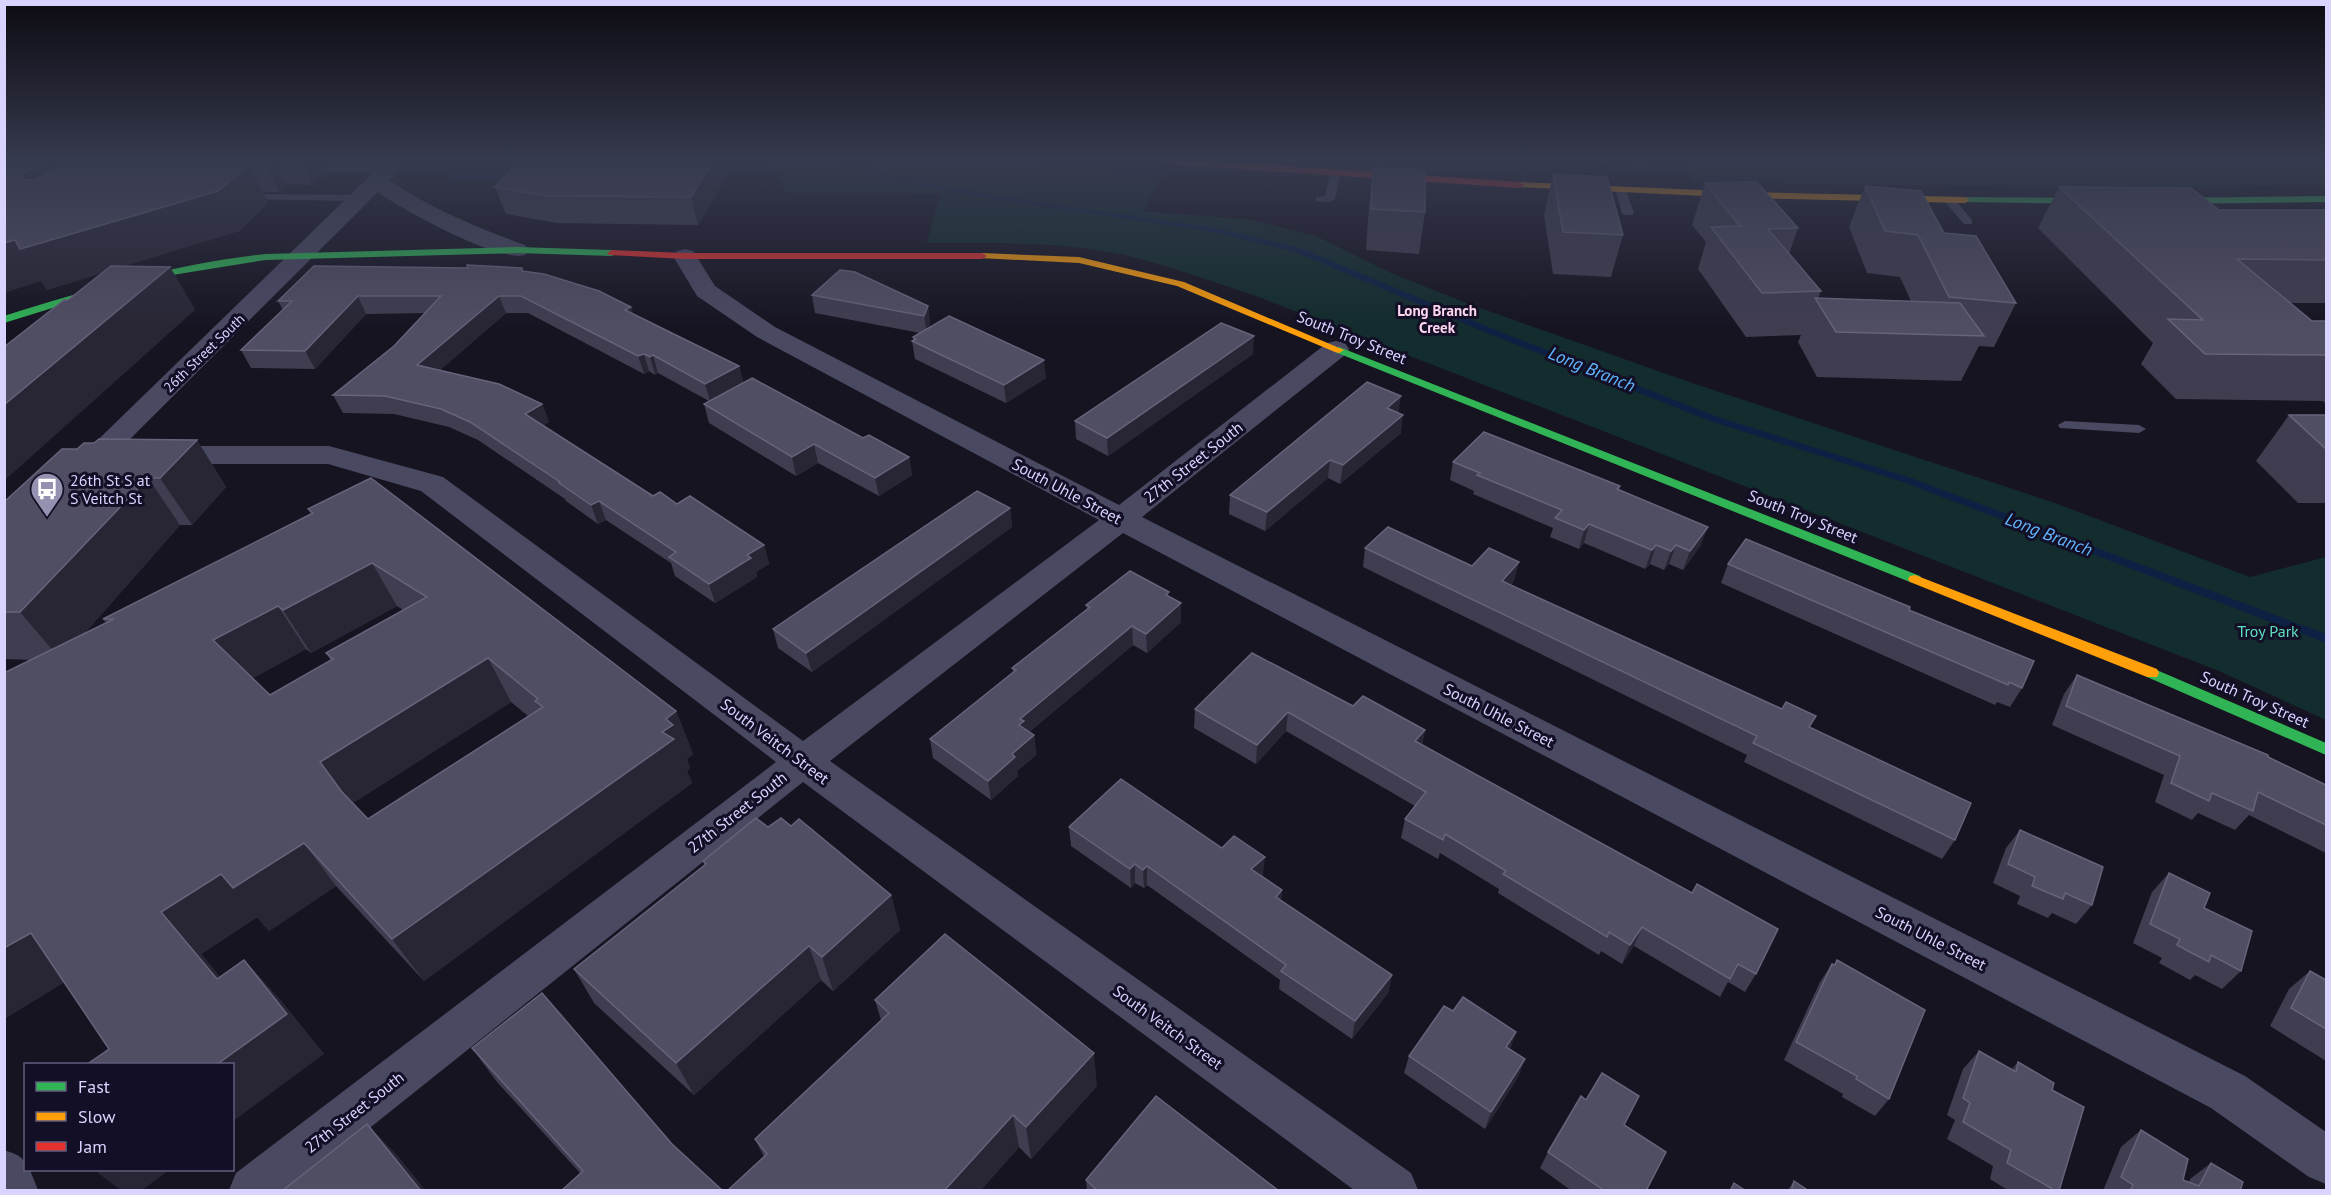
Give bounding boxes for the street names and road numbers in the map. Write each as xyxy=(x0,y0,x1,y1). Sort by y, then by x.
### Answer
street label: South Troy Street xyxy=(1294,306,1410,368)
street label: 26th Street South xyxy=(160,310,248,396)
street label: 27th Street South xyxy=(1139,417,1247,507)
street label: South Uhle Street xyxy=(1009,454,1126,529)
street label: South Troy Street xyxy=(1745,485,1861,547)
street label: South Troy Street xyxy=(2198,666,2313,732)
street label: South Uhle Street xyxy=(1440,679,1558,752)
street label: South Veitch Street xyxy=(717,694,834,789)
street label: 27th Street South xyxy=(683,767,791,857)
street label: South Uhle Street xyxy=(1872,902,1990,975)
street label: South Veitch Street xyxy=(1109,981,1227,1074)
street label: 27th Street South xyxy=(300,1067,408,1157)

